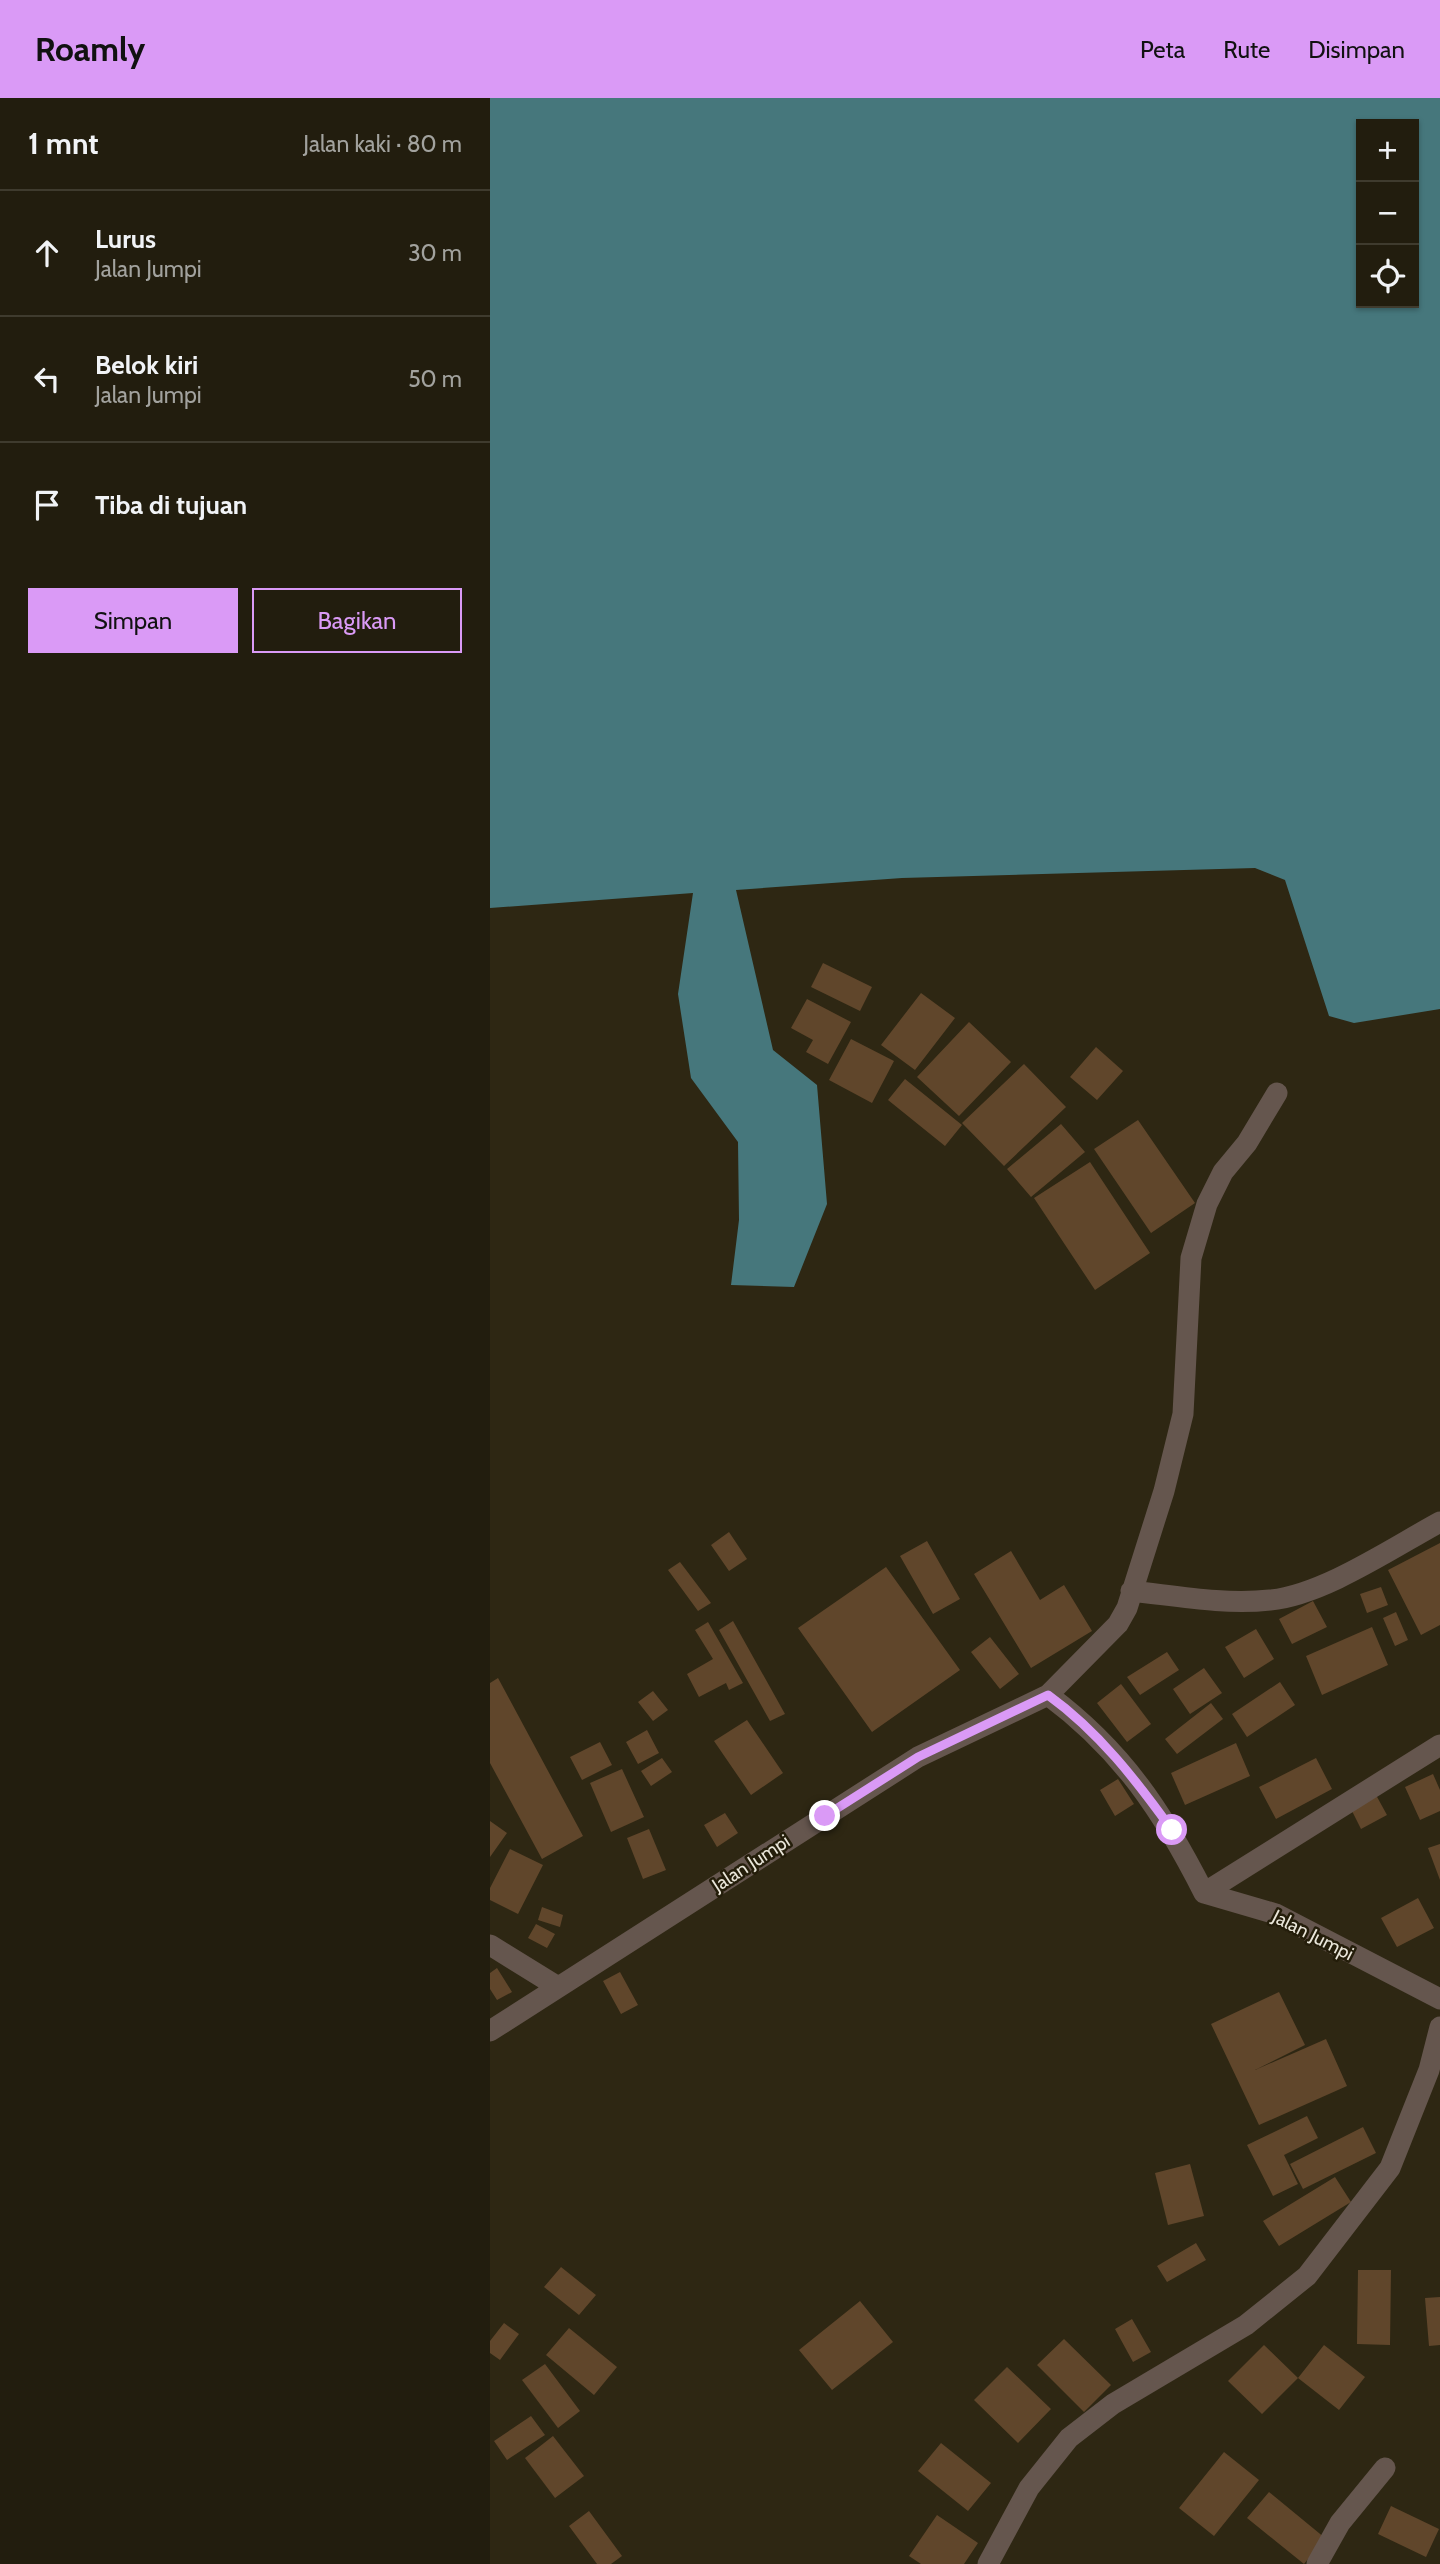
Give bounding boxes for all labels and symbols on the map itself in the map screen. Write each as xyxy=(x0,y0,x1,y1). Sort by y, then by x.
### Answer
route end xyxy=(809,1800,840,1831)
route start xyxy=(1156,1814,1187,1845)
street label: Jalan Jumpi xyxy=(707,1829,794,1897)
street label: Jalan Jumpi xyxy=(1268,1904,1357,1965)

